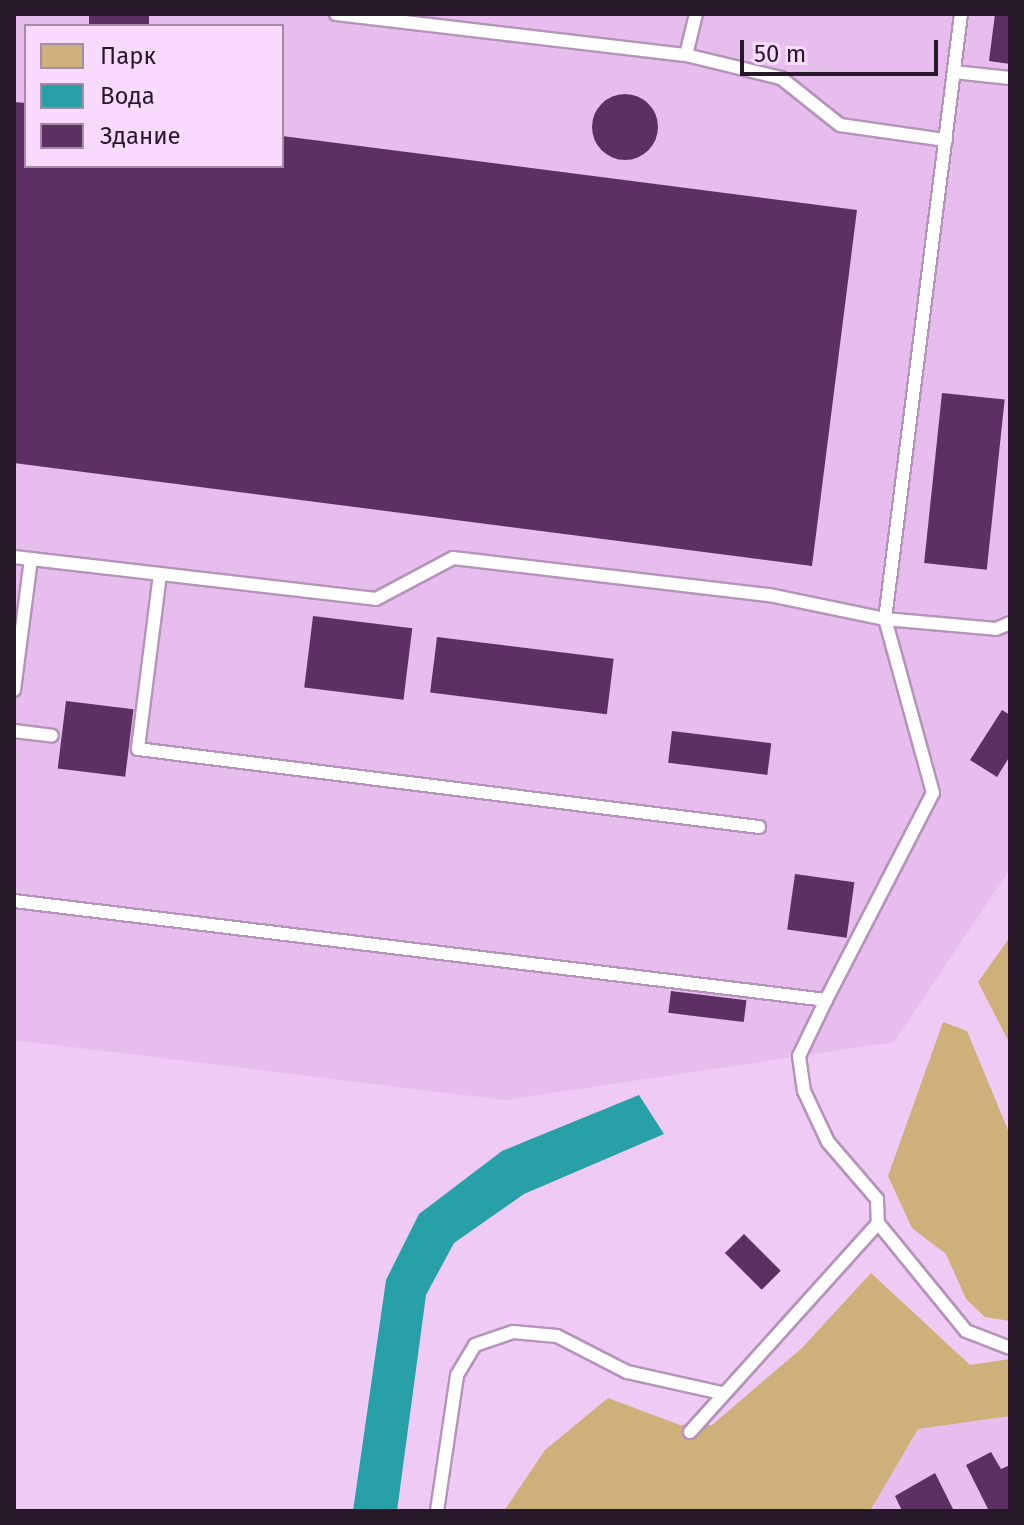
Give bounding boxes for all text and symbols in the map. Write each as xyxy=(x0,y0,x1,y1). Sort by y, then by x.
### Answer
legend xyxy=(24,24,284,168)
scale bar xyxy=(744,24,942,74)
text: 50 m xyxy=(754,40,806,68)
text: Парк xyxy=(100,42,156,70)
text: Вода xyxy=(100,82,155,110)
text: Здание xyxy=(100,122,181,150)

